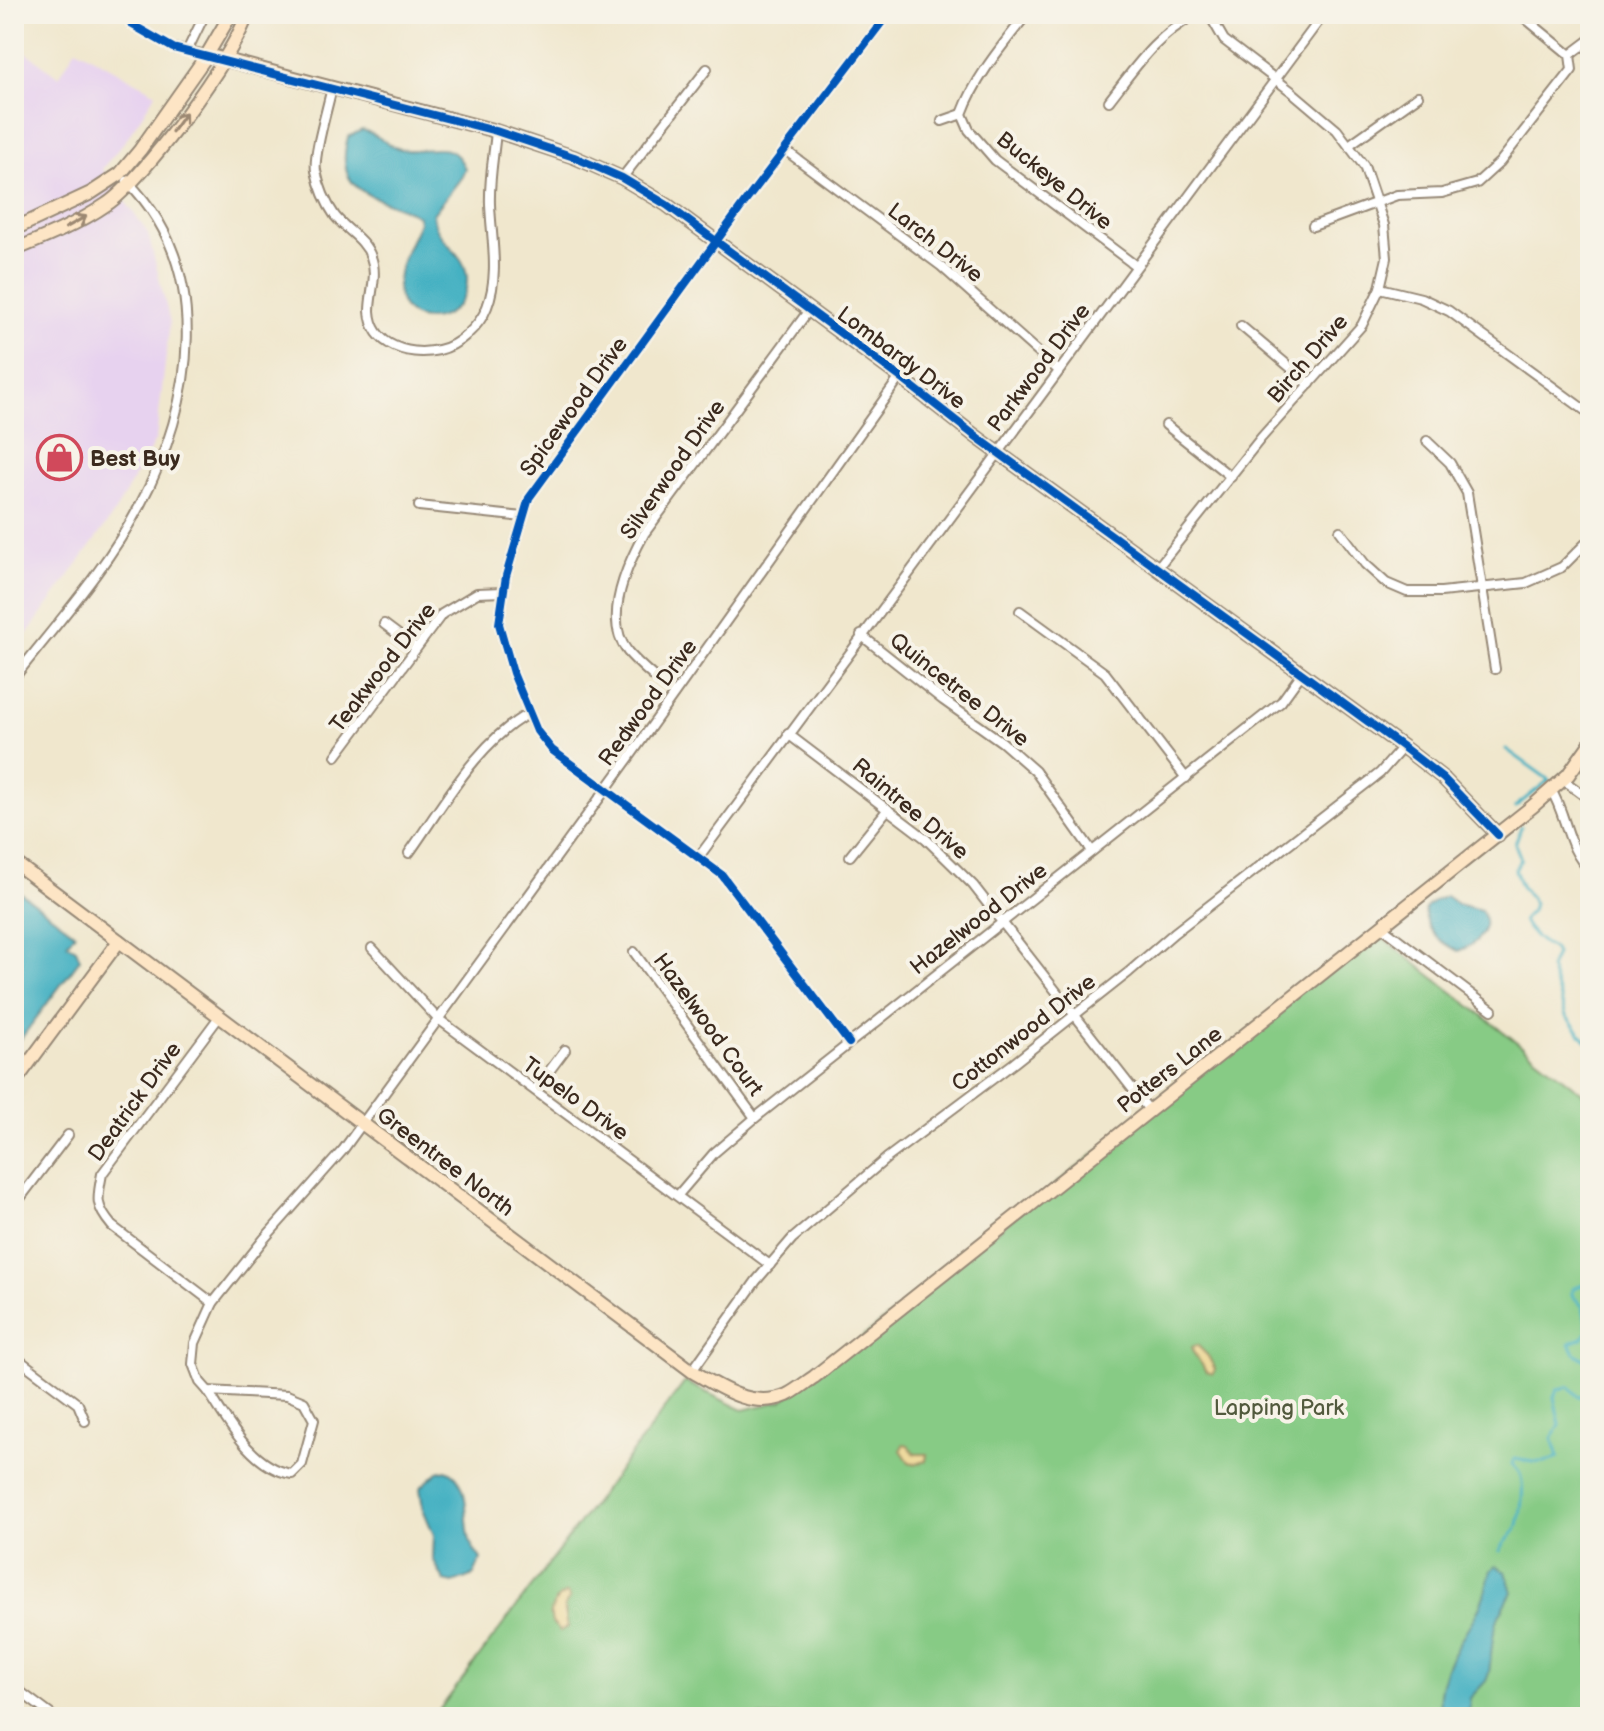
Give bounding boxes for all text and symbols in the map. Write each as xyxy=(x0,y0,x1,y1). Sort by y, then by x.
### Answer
one-way arrow xyxy=(170,112,187,134)
street label: Buckeye Drive xyxy=(991,126,1118,236)
street label: Larch Drive xyxy=(882,198,988,289)
one-way arrow xyxy=(63,214,87,230)
street label: Parkwood Drive xyxy=(982,298,1096,438)
street label: Lombardy Drive xyxy=(831,301,971,415)
street label: Birch Drive xyxy=(1262,309,1354,409)
street label: Spicewood Drive xyxy=(515,332,634,482)
street label: Silverwood Drive xyxy=(615,395,731,545)
shop icon: Best Buy xyxy=(35,434,83,482)
place label: Best Buy xyxy=(90,446,180,473)
street label: Teakwood Drive xyxy=(324,598,442,738)
street label: Quincetree Drive xyxy=(884,627,1034,753)
street label: Redwood Drive xyxy=(593,634,703,772)
street label: Raintree Drive xyxy=(846,753,974,866)
street label: Hazelwood Drive xyxy=(905,857,1053,981)
street label: Hazelwood Court xyxy=(647,948,769,1102)
street label: Cottonwood Drive xyxy=(947,969,1101,1098)
street label: Potters Lane xyxy=(1112,1021,1228,1120)
street label: Deatrick Drive xyxy=(83,1037,188,1167)
street label: Tupelo Drive xyxy=(517,1052,633,1147)
street label: Greentree North xyxy=(371,1102,519,1223)
park label: Lapping Park xyxy=(1214,1395,1344,1422)

